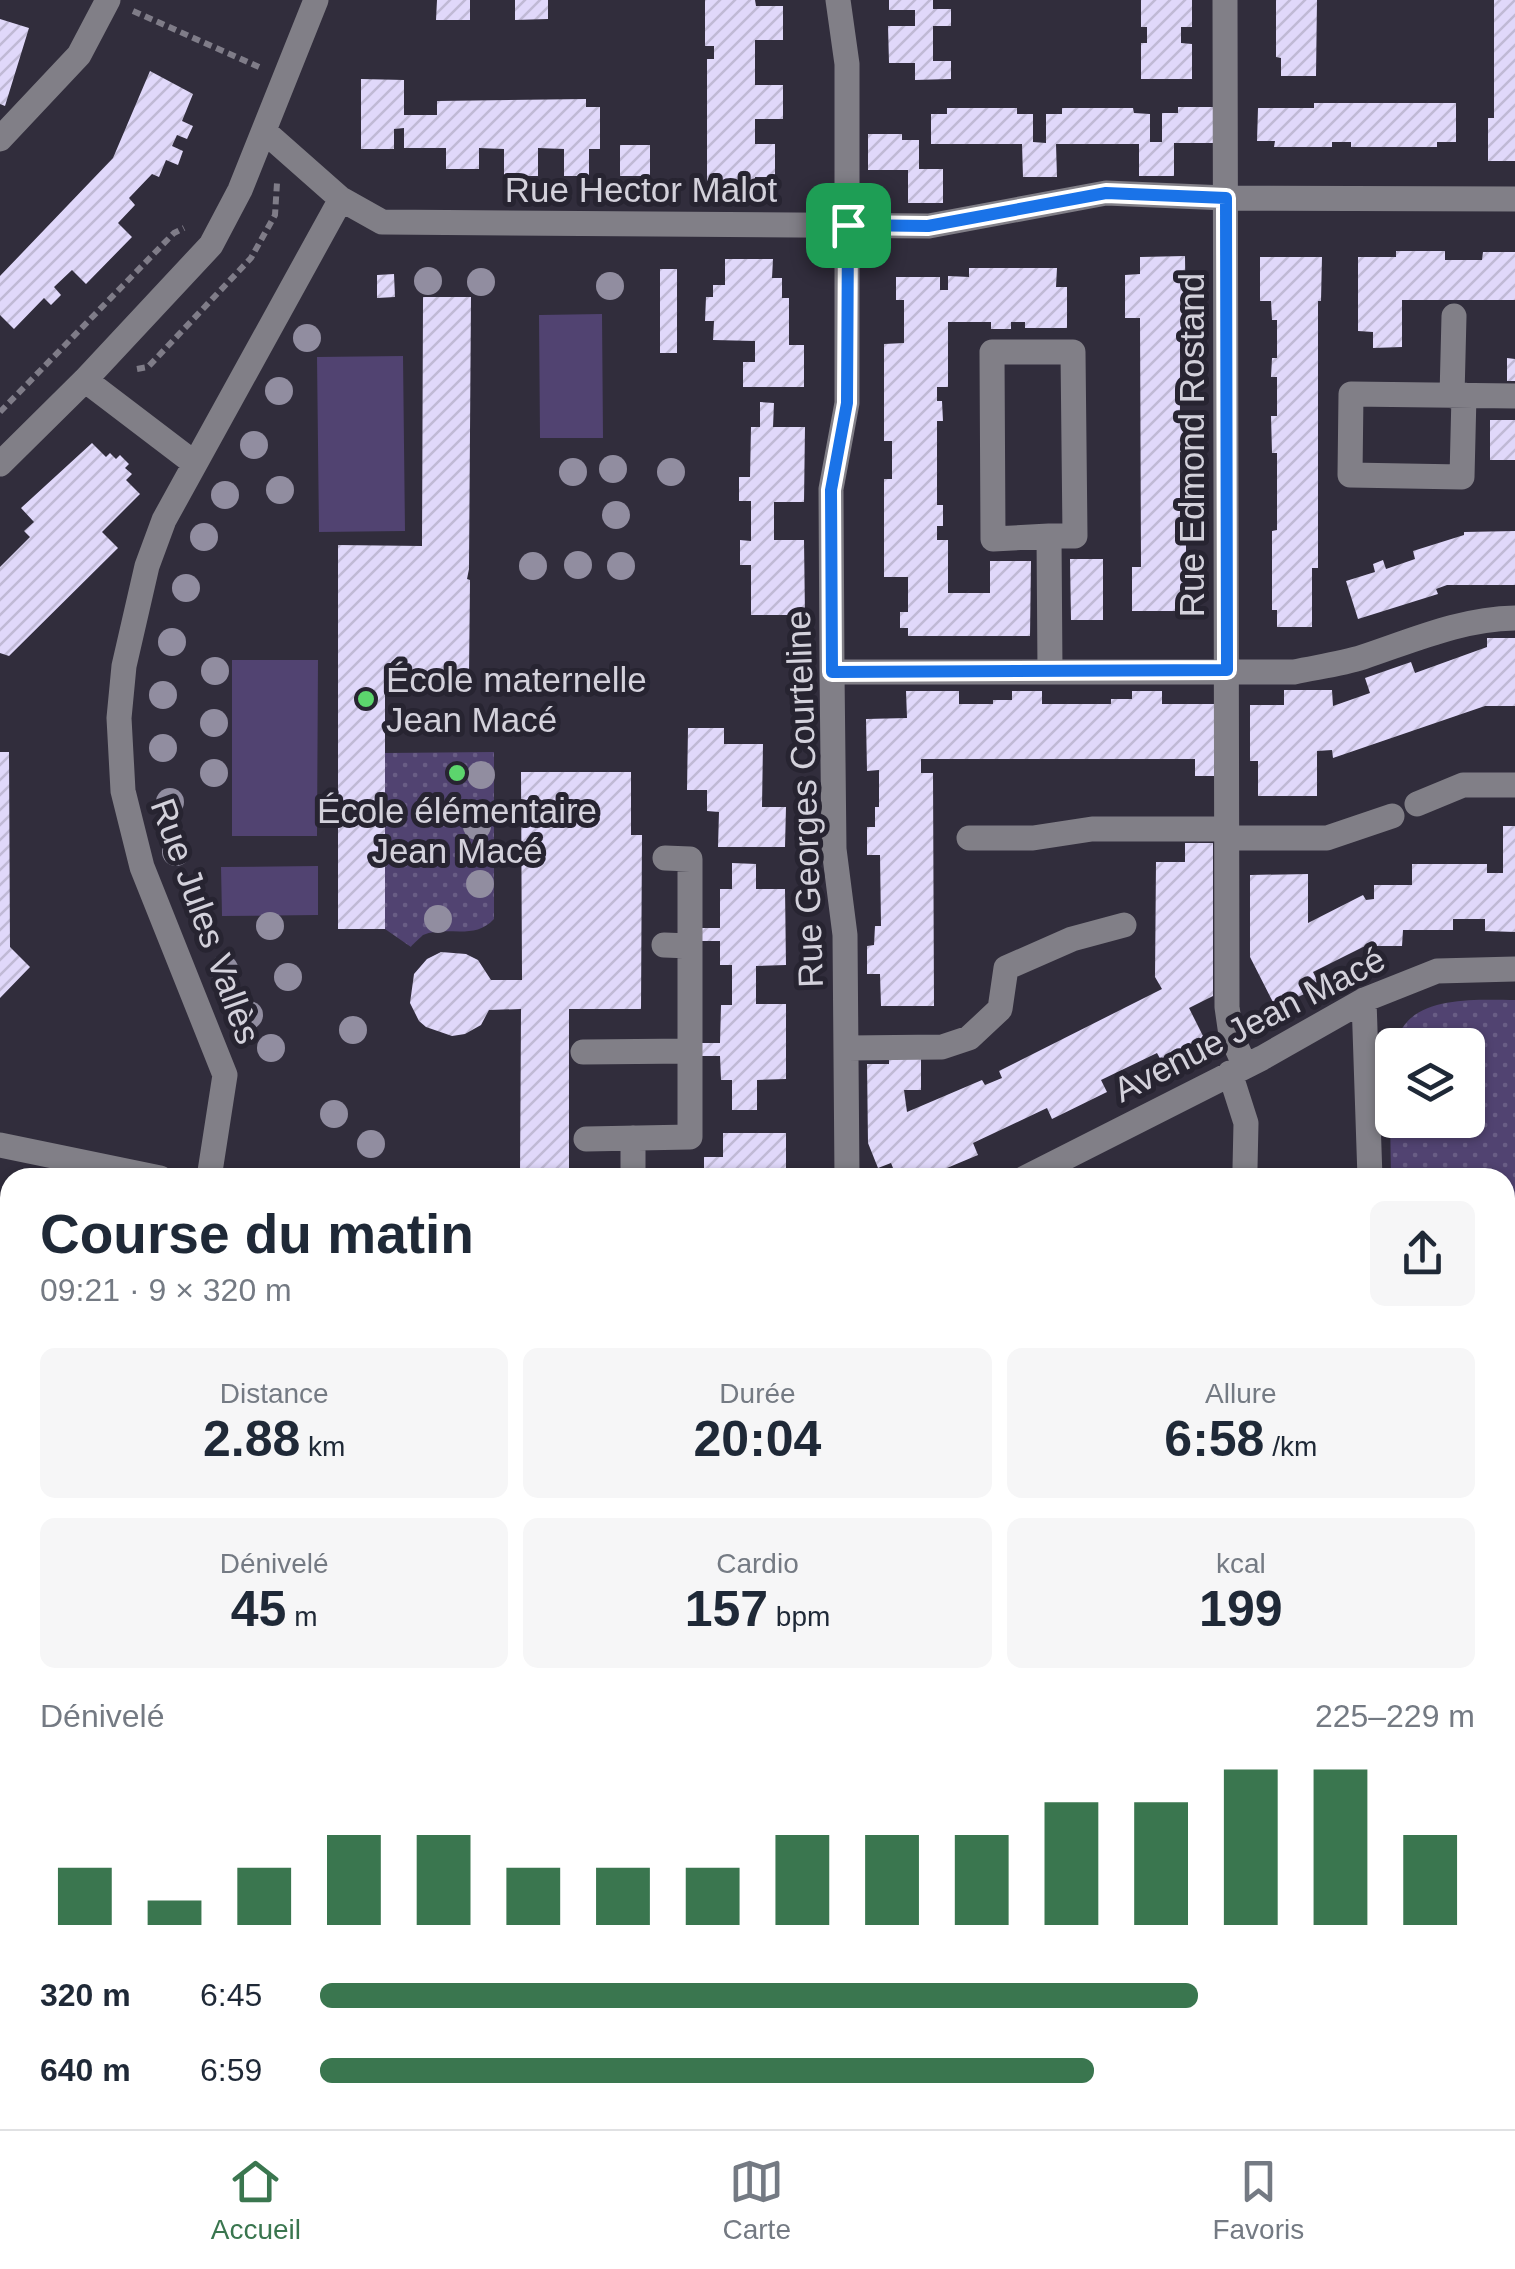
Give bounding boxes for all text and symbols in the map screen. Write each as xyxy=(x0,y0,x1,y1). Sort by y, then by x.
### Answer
street label: Rue Hector Malot xyxy=(505,170,777,209)
pin xyxy=(806,183,891,268)
icon: arrive xyxy=(821,198,876,253)
street label: Rue Edmond Rostand xyxy=(1172,273,1211,617)
street label: Rue Georges Courteline xyxy=(778,610,830,988)
place label: École maternelle Jean Macé xyxy=(386,660,647,739)
marker: École maternelle Jean Macé xyxy=(355,688,377,710)
marker: École élémentaire Jean Macé xyxy=(446,762,468,784)
place label: École élémentaire Jean Macé xyxy=(317,791,597,870)
street label: Rue Jules Vallès xyxy=(144,793,268,1049)
street label: Avenue Jean Macé xyxy=(1107,939,1391,1109)
map controls xyxy=(1375,1028,1485,1138)
button: layers xyxy=(1375,1028,1485,1138)
button: share xyxy=(1370,1201,1475,1306)
text: Course du matin xyxy=(40,1203,474,1265)
text: 09:21 · 9 × 320 m xyxy=(40,1272,292,1308)
text: Distance xyxy=(220,1378,329,1409)
text: Durée xyxy=(719,1378,796,1409)
text: Allure xyxy=(1205,1378,1277,1409)
text: 2.88 xyxy=(203,1411,300,1467)
text: 20:04 xyxy=(694,1411,821,1467)
text: 6:58 xyxy=(1164,1411,1264,1467)
text: km xyxy=(300,1431,345,1462)
text: /km xyxy=(1264,1431,1317,1462)
text: Dénivelé xyxy=(220,1548,329,1579)
text: Cardio xyxy=(716,1548,799,1579)
text: kcal xyxy=(1216,1548,1266,1579)
text: 45 xyxy=(231,1581,286,1637)
text: 157 xyxy=(685,1581,768,1637)
text: 199 xyxy=(1199,1581,1283,1637)
text: m xyxy=(286,1601,318,1632)
text: bpm xyxy=(768,1601,830,1632)
text: Dénivelé xyxy=(40,1698,165,1734)
text: 225–229 m xyxy=(1315,1698,1475,1734)
text: 320 m xyxy=(40,1977,131,2013)
text: 6:45 xyxy=(200,1977,262,2013)
text: 640 m xyxy=(40,2052,131,2088)
text: 6:59 xyxy=(200,2052,262,2088)
tab: Accueil xyxy=(211,2154,301,2246)
tab: Carte xyxy=(722,2154,791,2246)
tab: Favoris xyxy=(1212,2154,1304,2246)

